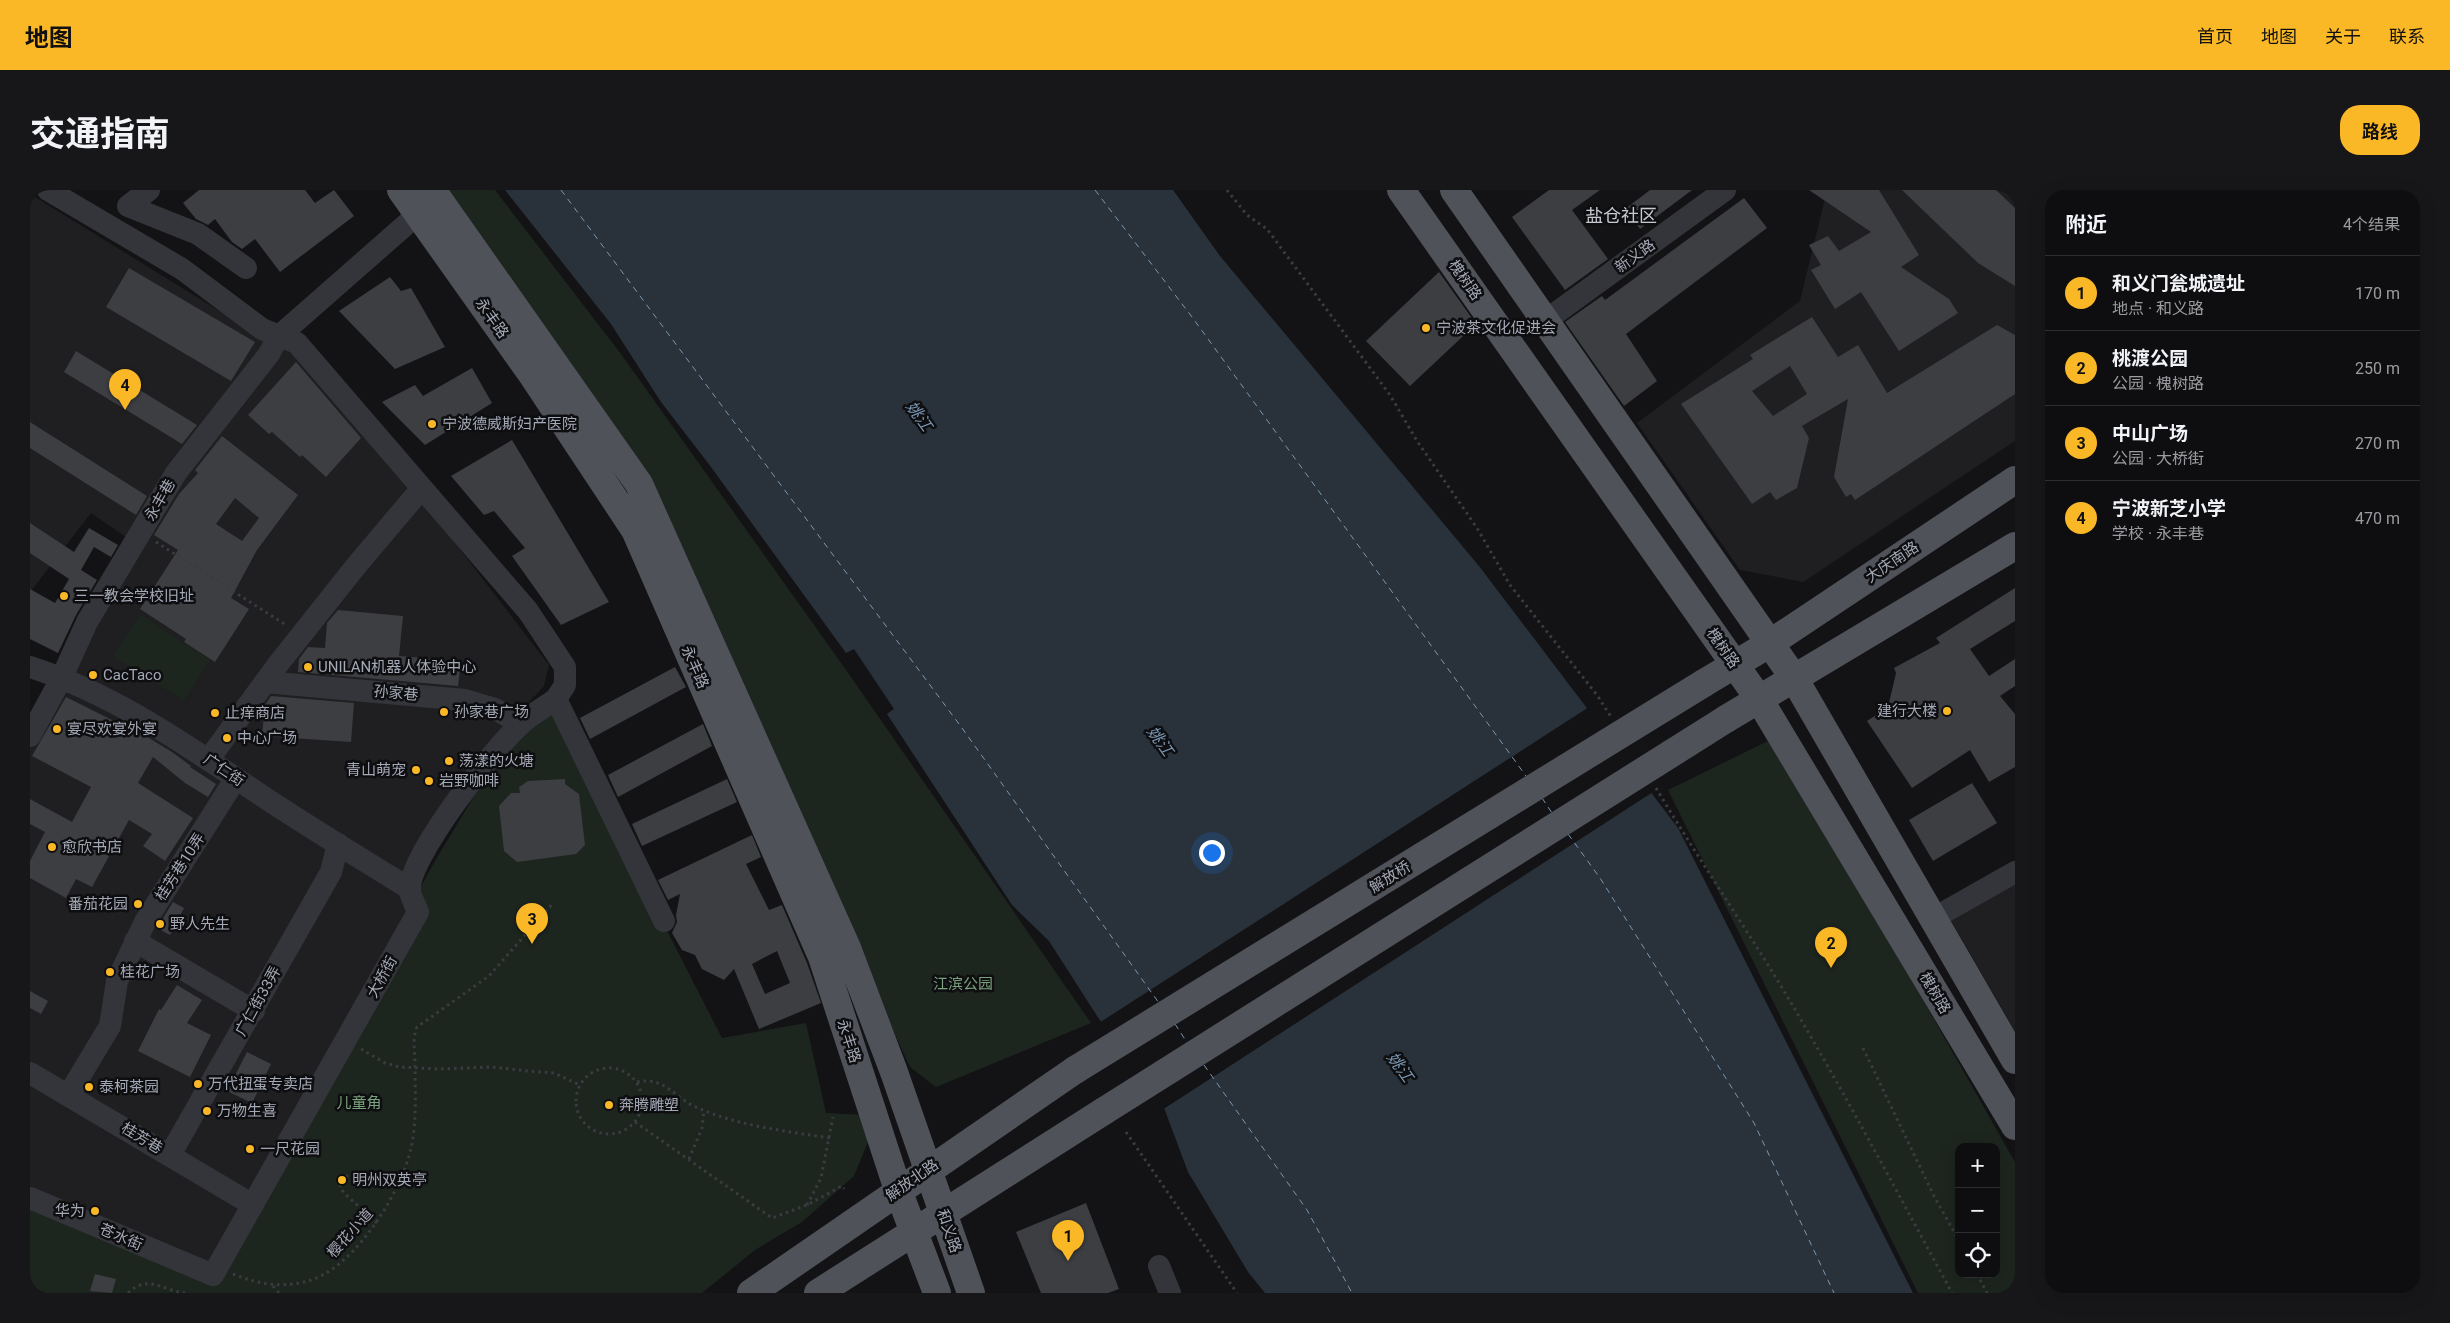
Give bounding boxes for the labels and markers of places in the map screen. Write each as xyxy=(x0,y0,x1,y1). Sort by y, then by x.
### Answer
place label: 宁波茶文化促进会 xyxy=(1436,319,1556,337)
marker: 宁波茶文化促进会 xyxy=(1420,322,1432,334)
pin: 4 xyxy=(109,369,141,410)
place label: 宁波德威斯妇产医院 xyxy=(442,415,577,433)
marker: 宁波德威斯妇产医院 xyxy=(426,418,438,430)
place label: 三一教会学校旧址 xyxy=(74,587,194,605)
marker: 三一教会学校旧址 xyxy=(58,590,70,602)
place label: UNILAN机器人体验中心 xyxy=(318,658,476,676)
marker: UNILAN机器人体验中心 xyxy=(302,661,314,673)
place label: CacTaco xyxy=(103,666,161,684)
marker: CacTaco xyxy=(87,669,99,681)
place label: 建行大楼 xyxy=(1877,702,1937,720)
place label: 孙家巷广场 xyxy=(454,703,529,721)
place label: 止痒商店 xyxy=(225,704,285,722)
marker: 建行大楼 xyxy=(1941,705,1953,717)
marker: 孙家巷广场 xyxy=(438,706,450,718)
marker: 止痒商店 xyxy=(209,707,221,719)
place label: 宴尽欢宴外宴 xyxy=(67,720,157,738)
marker: 宴尽欢宴外宴 xyxy=(51,723,63,735)
place label: 中心广场 xyxy=(237,729,297,747)
marker: 中心广场 xyxy=(221,732,233,744)
place label: 荡漾的火塘 xyxy=(459,752,534,770)
marker: 荡漾的火塘 xyxy=(443,755,455,767)
place label: 青山萌宠 xyxy=(346,761,406,779)
marker: 青山萌宠 xyxy=(410,764,422,776)
place label: 岩野咖啡 xyxy=(439,772,499,790)
marker: 岩野咖啡 xyxy=(423,775,435,787)
place label: 愈欣书店 xyxy=(62,838,122,856)
marker: 愈欣书店 xyxy=(46,841,58,853)
place label: 番茄花园 xyxy=(68,895,128,913)
marker: 番茄花园 xyxy=(132,898,144,910)
pin: 3 xyxy=(516,903,548,944)
place label: 野人先生 xyxy=(170,915,230,933)
marker: 野人先生 xyxy=(154,918,166,930)
pin: 2 xyxy=(1815,927,1847,968)
place label: 桂花广场 xyxy=(120,963,180,981)
marker: 桂花广场 xyxy=(104,966,116,978)
place label: 万代扭蛋专卖店 xyxy=(208,1075,313,1093)
place label: 泰柯茶园 xyxy=(99,1078,159,1096)
marker: 万代扭蛋专卖店 xyxy=(192,1078,204,1090)
marker: 泰柯茶园 xyxy=(83,1081,95,1093)
place label: 奔腾雕塑 xyxy=(619,1096,679,1114)
marker: 奔腾雕塑 xyxy=(603,1099,615,1111)
place label: 万物生喜 xyxy=(217,1102,277,1120)
marker: 万物生喜 xyxy=(201,1105,213,1117)
place label: 一尺花园 xyxy=(260,1140,320,1158)
marker: 一尺花园 xyxy=(244,1143,256,1155)
place label: 明州双英亭 xyxy=(352,1171,427,1189)
marker: 明州双英亭 xyxy=(336,1174,348,1186)
place label: 华为 xyxy=(55,1202,85,1220)
marker: 华为 xyxy=(89,1205,101,1217)
pin: 1 xyxy=(1052,1220,1084,1261)

